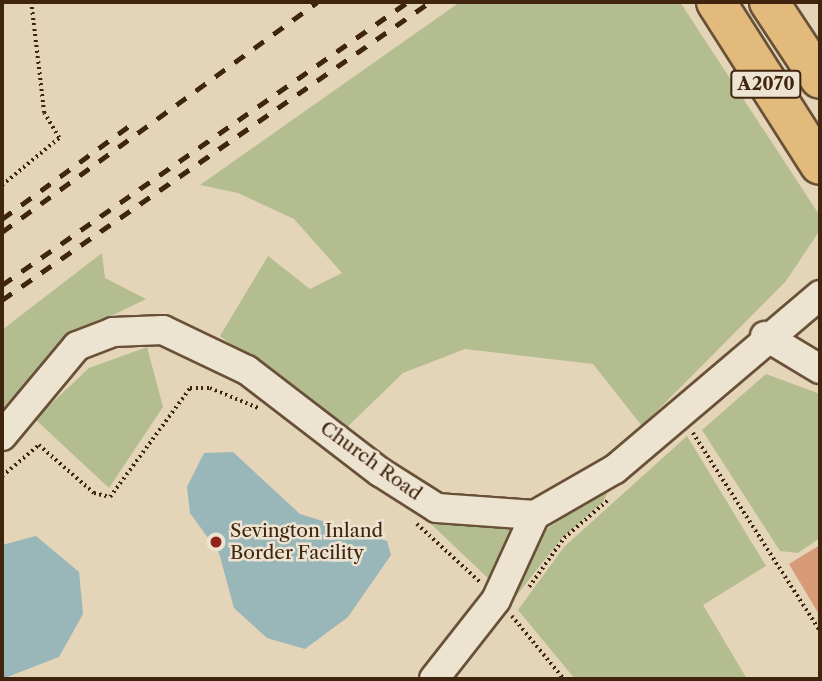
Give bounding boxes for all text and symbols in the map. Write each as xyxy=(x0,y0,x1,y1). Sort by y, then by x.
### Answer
road number: A2070 xyxy=(729,70,803,98)
street label: Church Road xyxy=(316,417,426,505)
place label: Sevington Inland Border Facility xyxy=(230,520,383,564)
marker: Sevington Inland Border Facility xyxy=(208,534,224,550)

